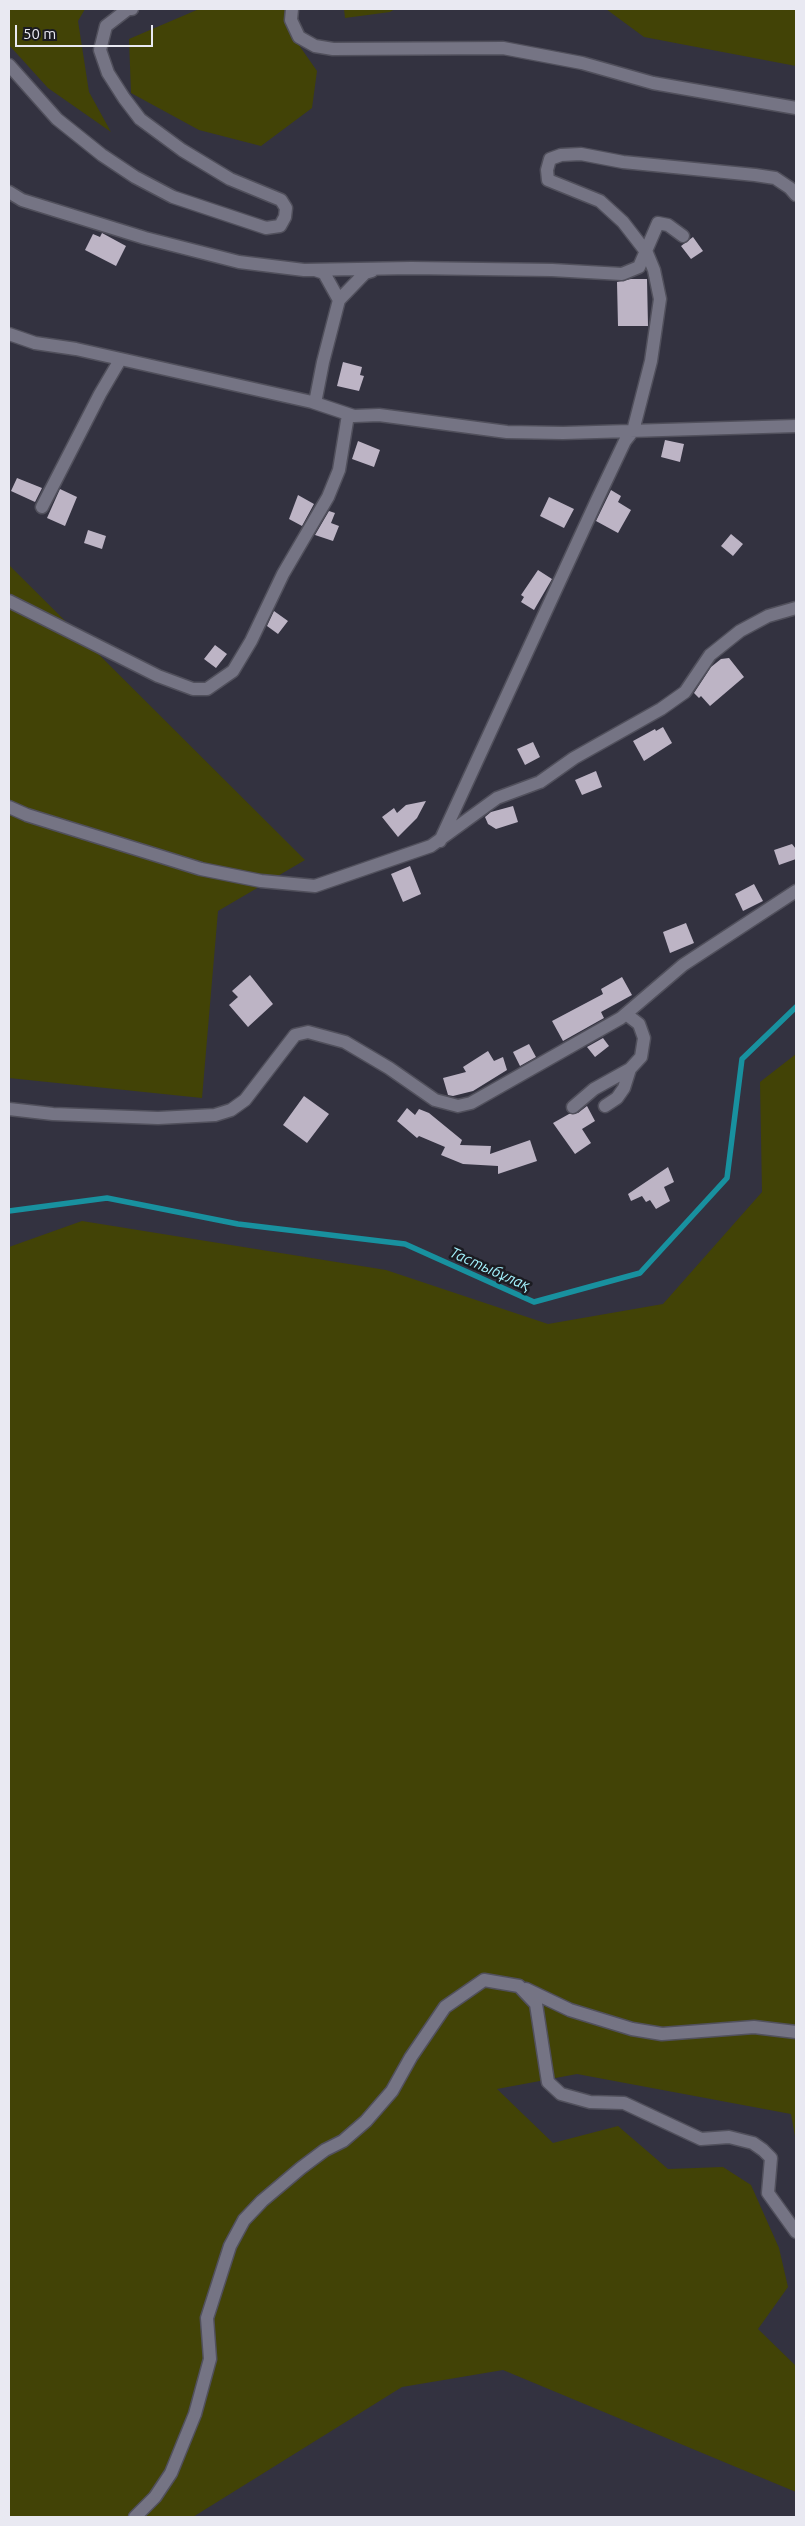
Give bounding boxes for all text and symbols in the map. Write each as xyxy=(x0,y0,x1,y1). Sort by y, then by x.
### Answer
scale bar xyxy=(18,15,155,47)
text: 50 m xyxy=(23,25,56,42)
water label: Тастыбұлақ xyxy=(447,1243,533,1295)

